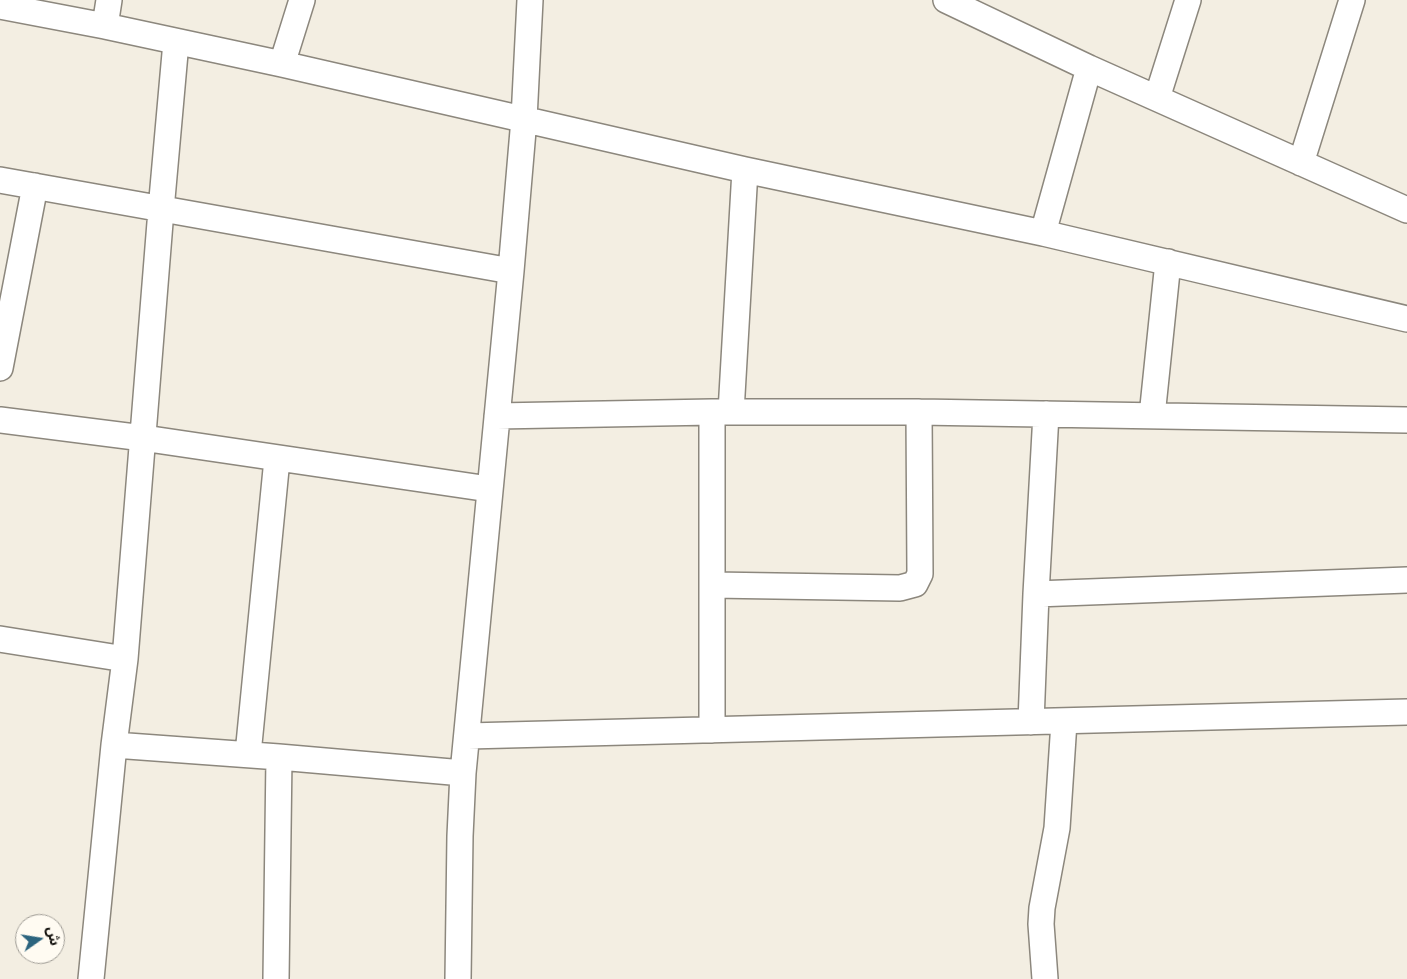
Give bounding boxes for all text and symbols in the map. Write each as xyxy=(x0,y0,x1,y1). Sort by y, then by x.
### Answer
north arrow xyxy=(15,914,65,964)
text: ش xyxy=(44,925,64,947)

